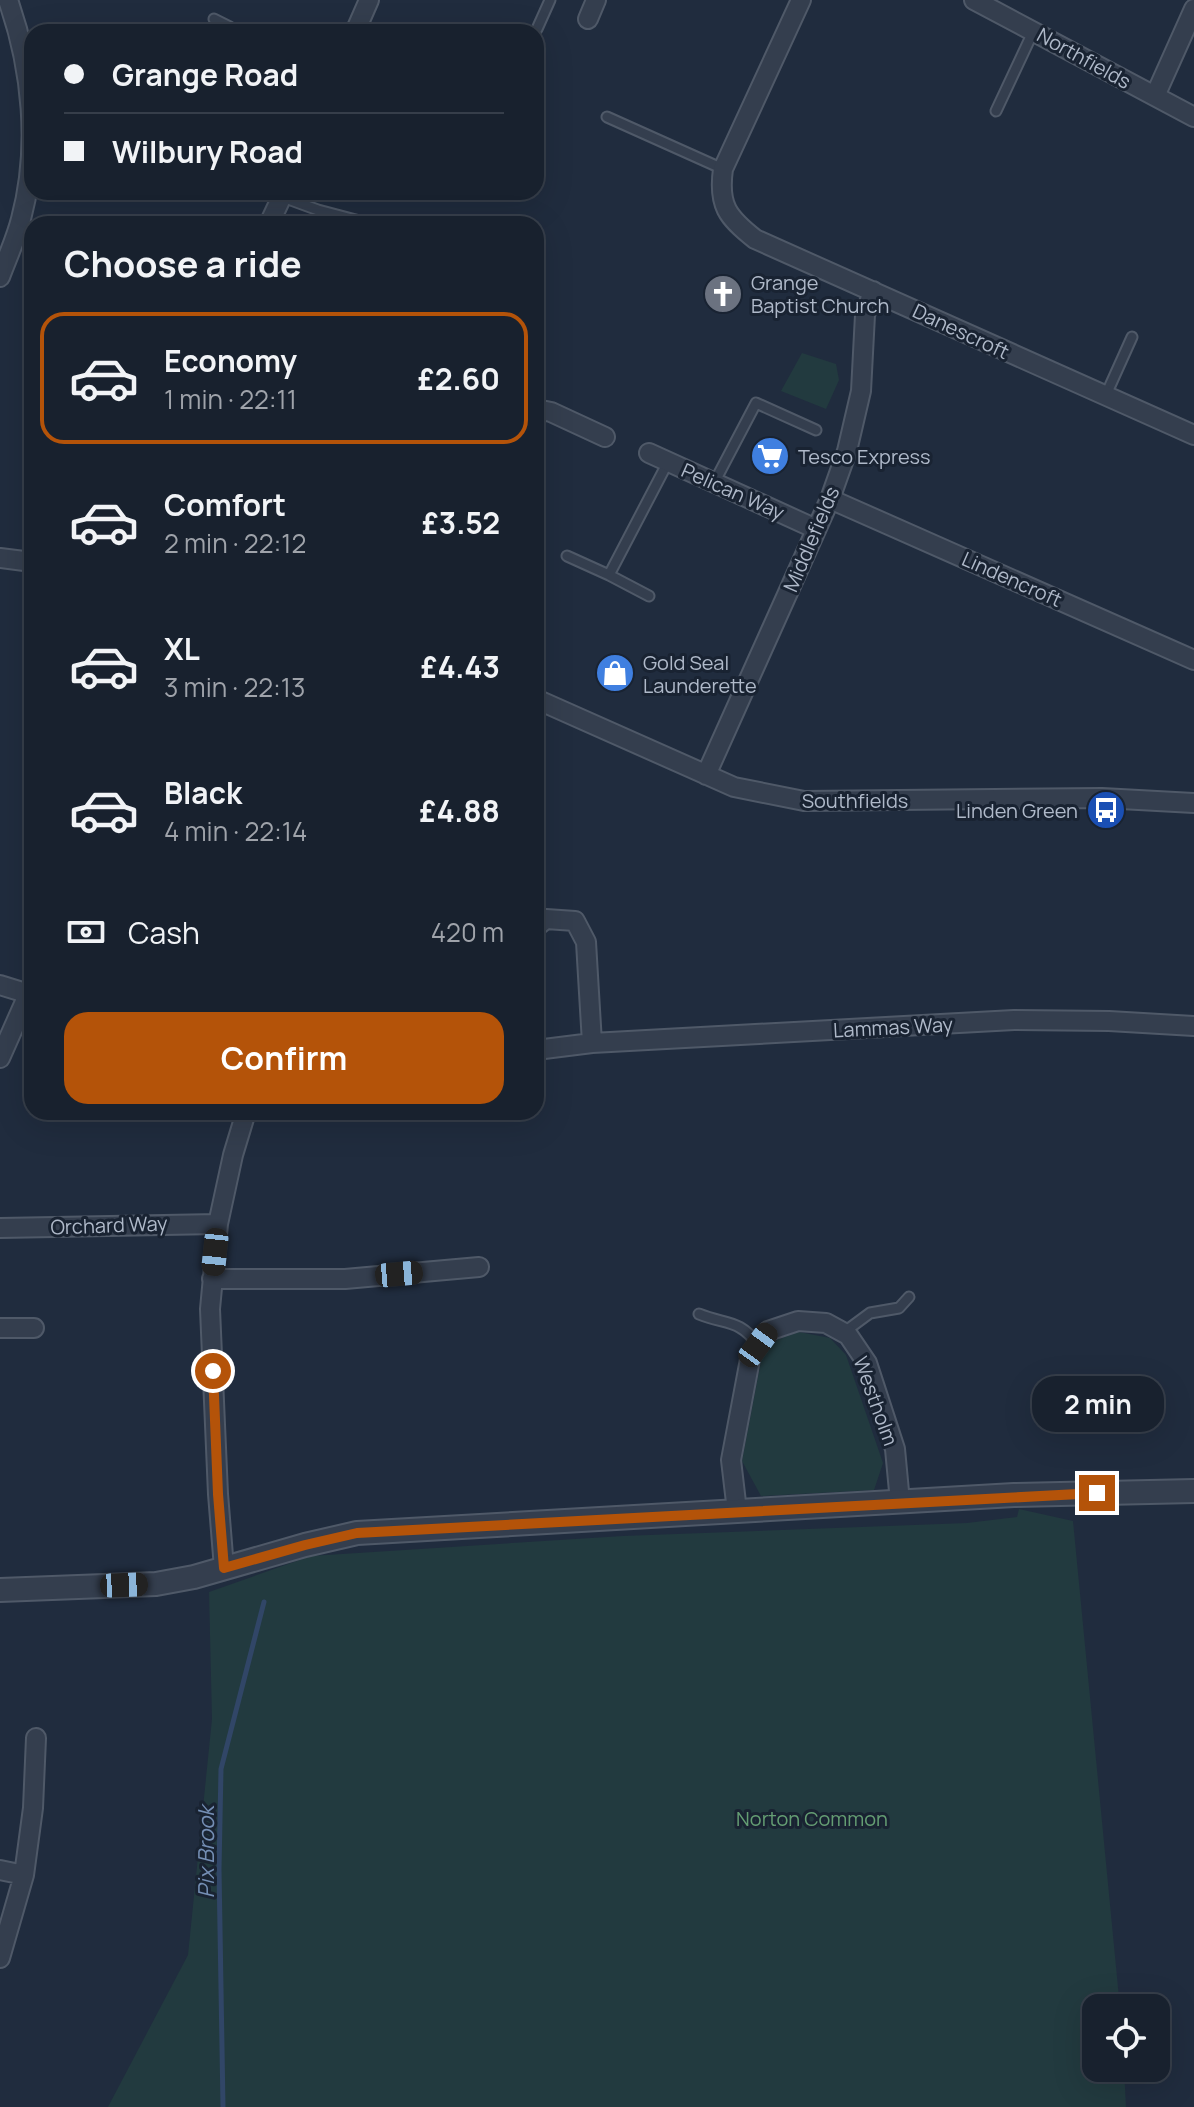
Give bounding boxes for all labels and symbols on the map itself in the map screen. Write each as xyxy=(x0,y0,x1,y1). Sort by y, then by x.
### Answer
street label: Northfields xyxy=(1032,21,1136,95)
place label: Grange Baptist Church xyxy=(751,269,889,319)
church icon: Grange Baptist Church xyxy=(702,273,744,315)
street label: Danescroft xyxy=(908,297,1014,365)
supermarket icon: Tesco Express xyxy=(749,435,791,477)
place label: Tesco Express xyxy=(798,443,931,470)
street label: Pelican Way xyxy=(677,456,789,526)
street label: Middlefields xyxy=(777,482,845,596)
street label: Lindencroft xyxy=(958,545,1066,613)
place label: Gold Seal Launderette xyxy=(643,649,757,699)
shop icon: Gold Seal Launderette xyxy=(594,652,636,694)
street label: Southfields xyxy=(802,787,908,814)
bus stop icon: Linden Green xyxy=(1085,789,1127,831)
place label: Linden Green xyxy=(956,797,1078,824)
street label: Lammas Way xyxy=(833,1010,954,1044)
street label: Orchard Way xyxy=(50,1209,169,1241)
car xyxy=(201,1227,229,1277)
car xyxy=(374,1260,424,1288)
car xyxy=(734,1319,782,1371)
route start xyxy=(195,1353,231,1389)
street label: Westholm xyxy=(847,1353,905,1449)
callout: 2 min xyxy=(1031,1377,1163,1433)
route end xyxy=(1079,1475,1115,1511)
car xyxy=(100,1572,148,1598)
water label: Pix Brook xyxy=(191,1803,221,1898)
park label: Norton Common xyxy=(736,1805,888,1832)

